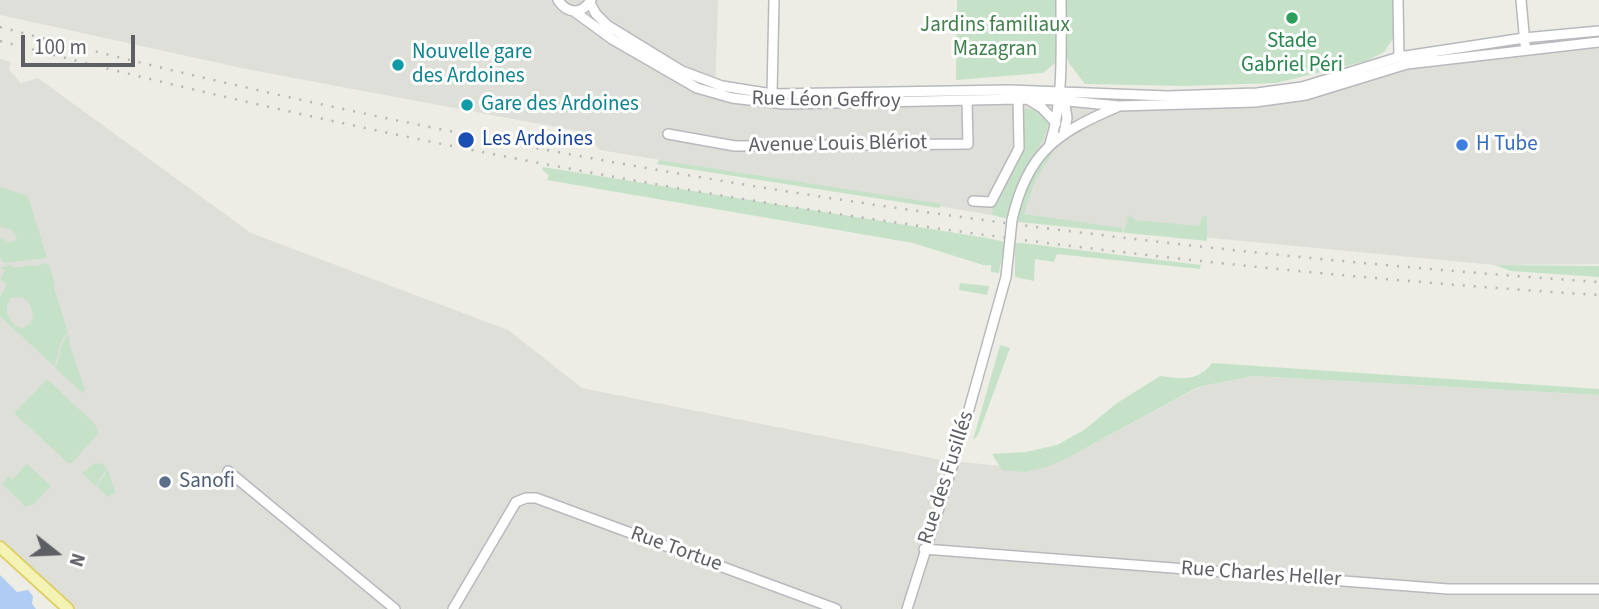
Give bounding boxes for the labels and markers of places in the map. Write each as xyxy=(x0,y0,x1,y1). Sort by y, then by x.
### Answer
marker: Stade Gabriel Péri xyxy=(1284,10,1300,26)
place label: Stade Gabriel Péri xyxy=(1241,29,1343,79)
place label: Nouvelle gare des Ardoines xyxy=(412,40,532,90)
marker: Nouvelle gare des Ardoines xyxy=(390,57,406,73)
place label: Gare des Ardoines xyxy=(481,92,639,118)
marker: Gare des Ardoines xyxy=(459,97,475,113)
place label: Les Ardoines xyxy=(482,127,593,153)
marker: Les Ardoines xyxy=(456,130,476,150)
place label: H Tube xyxy=(1476,132,1538,158)
marker: H Tube xyxy=(1454,137,1470,153)
place label: Sanofi xyxy=(179,469,235,495)
marker: Sanofi xyxy=(157,474,173,490)

